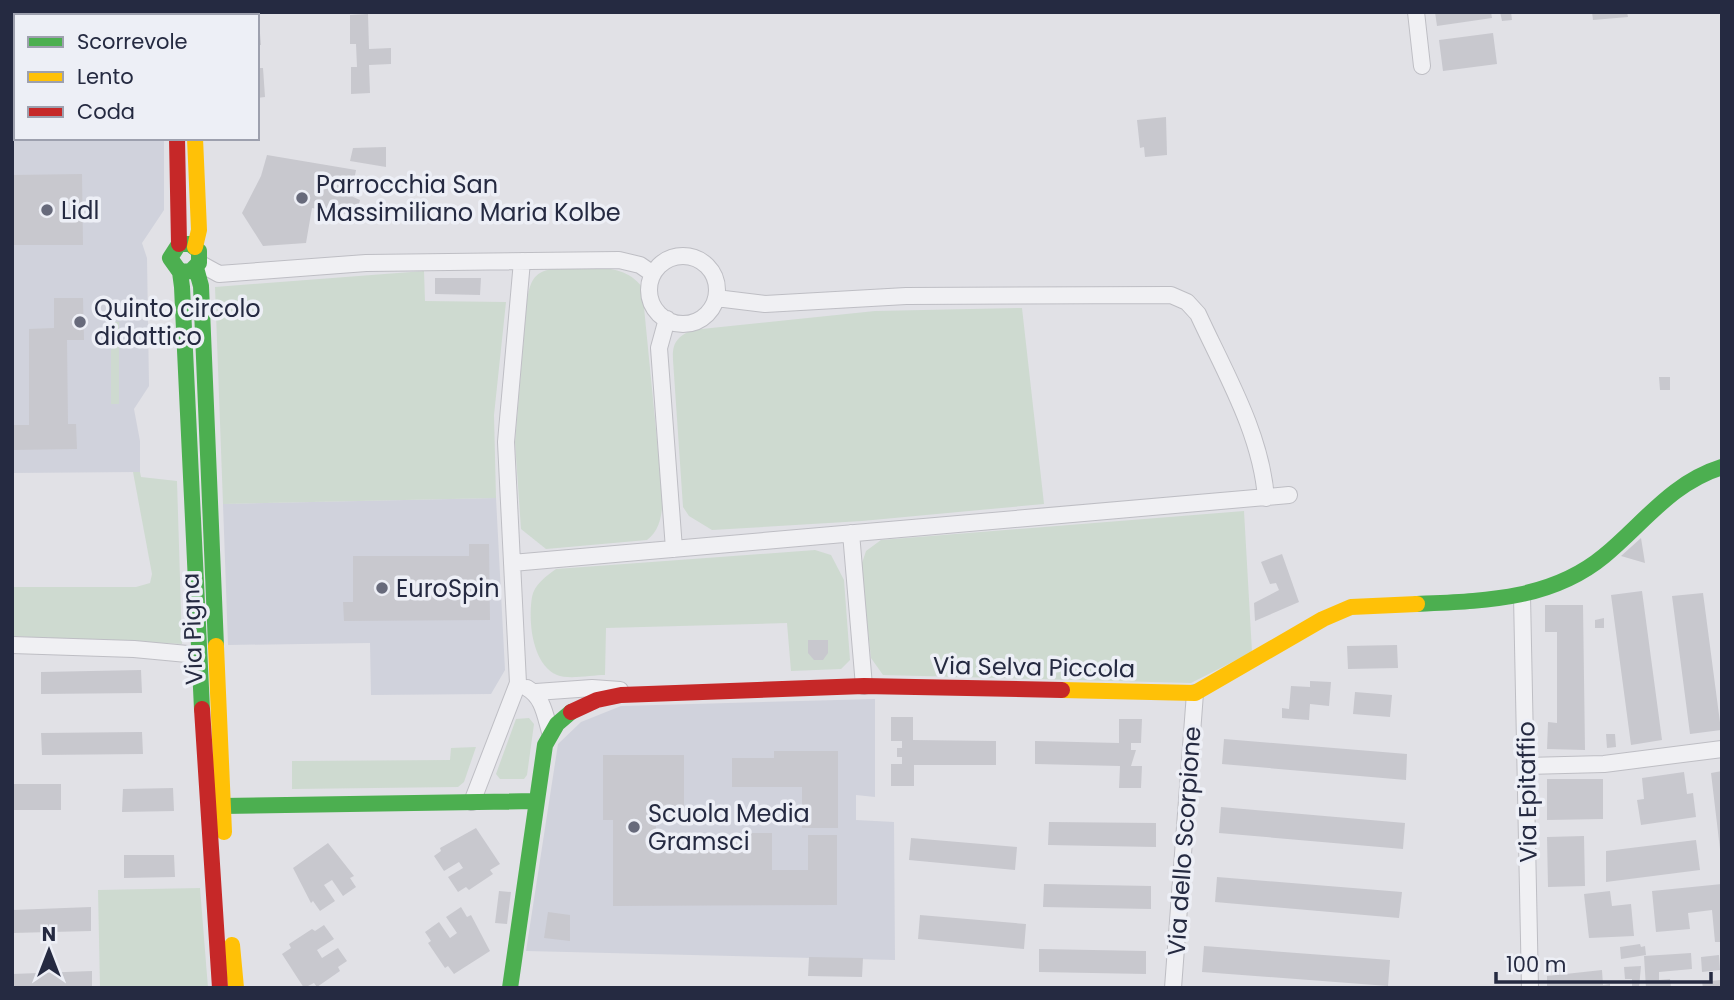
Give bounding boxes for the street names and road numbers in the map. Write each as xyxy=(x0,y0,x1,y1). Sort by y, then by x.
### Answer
street label: Via Pigna xyxy=(174,572,210,686)
street label: Via Selva Piccola xyxy=(933,649,1135,685)
street label: Via Epitaffio xyxy=(1509,721,1545,863)
street label: Via dello Scorpione xyxy=(1160,725,1208,957)

